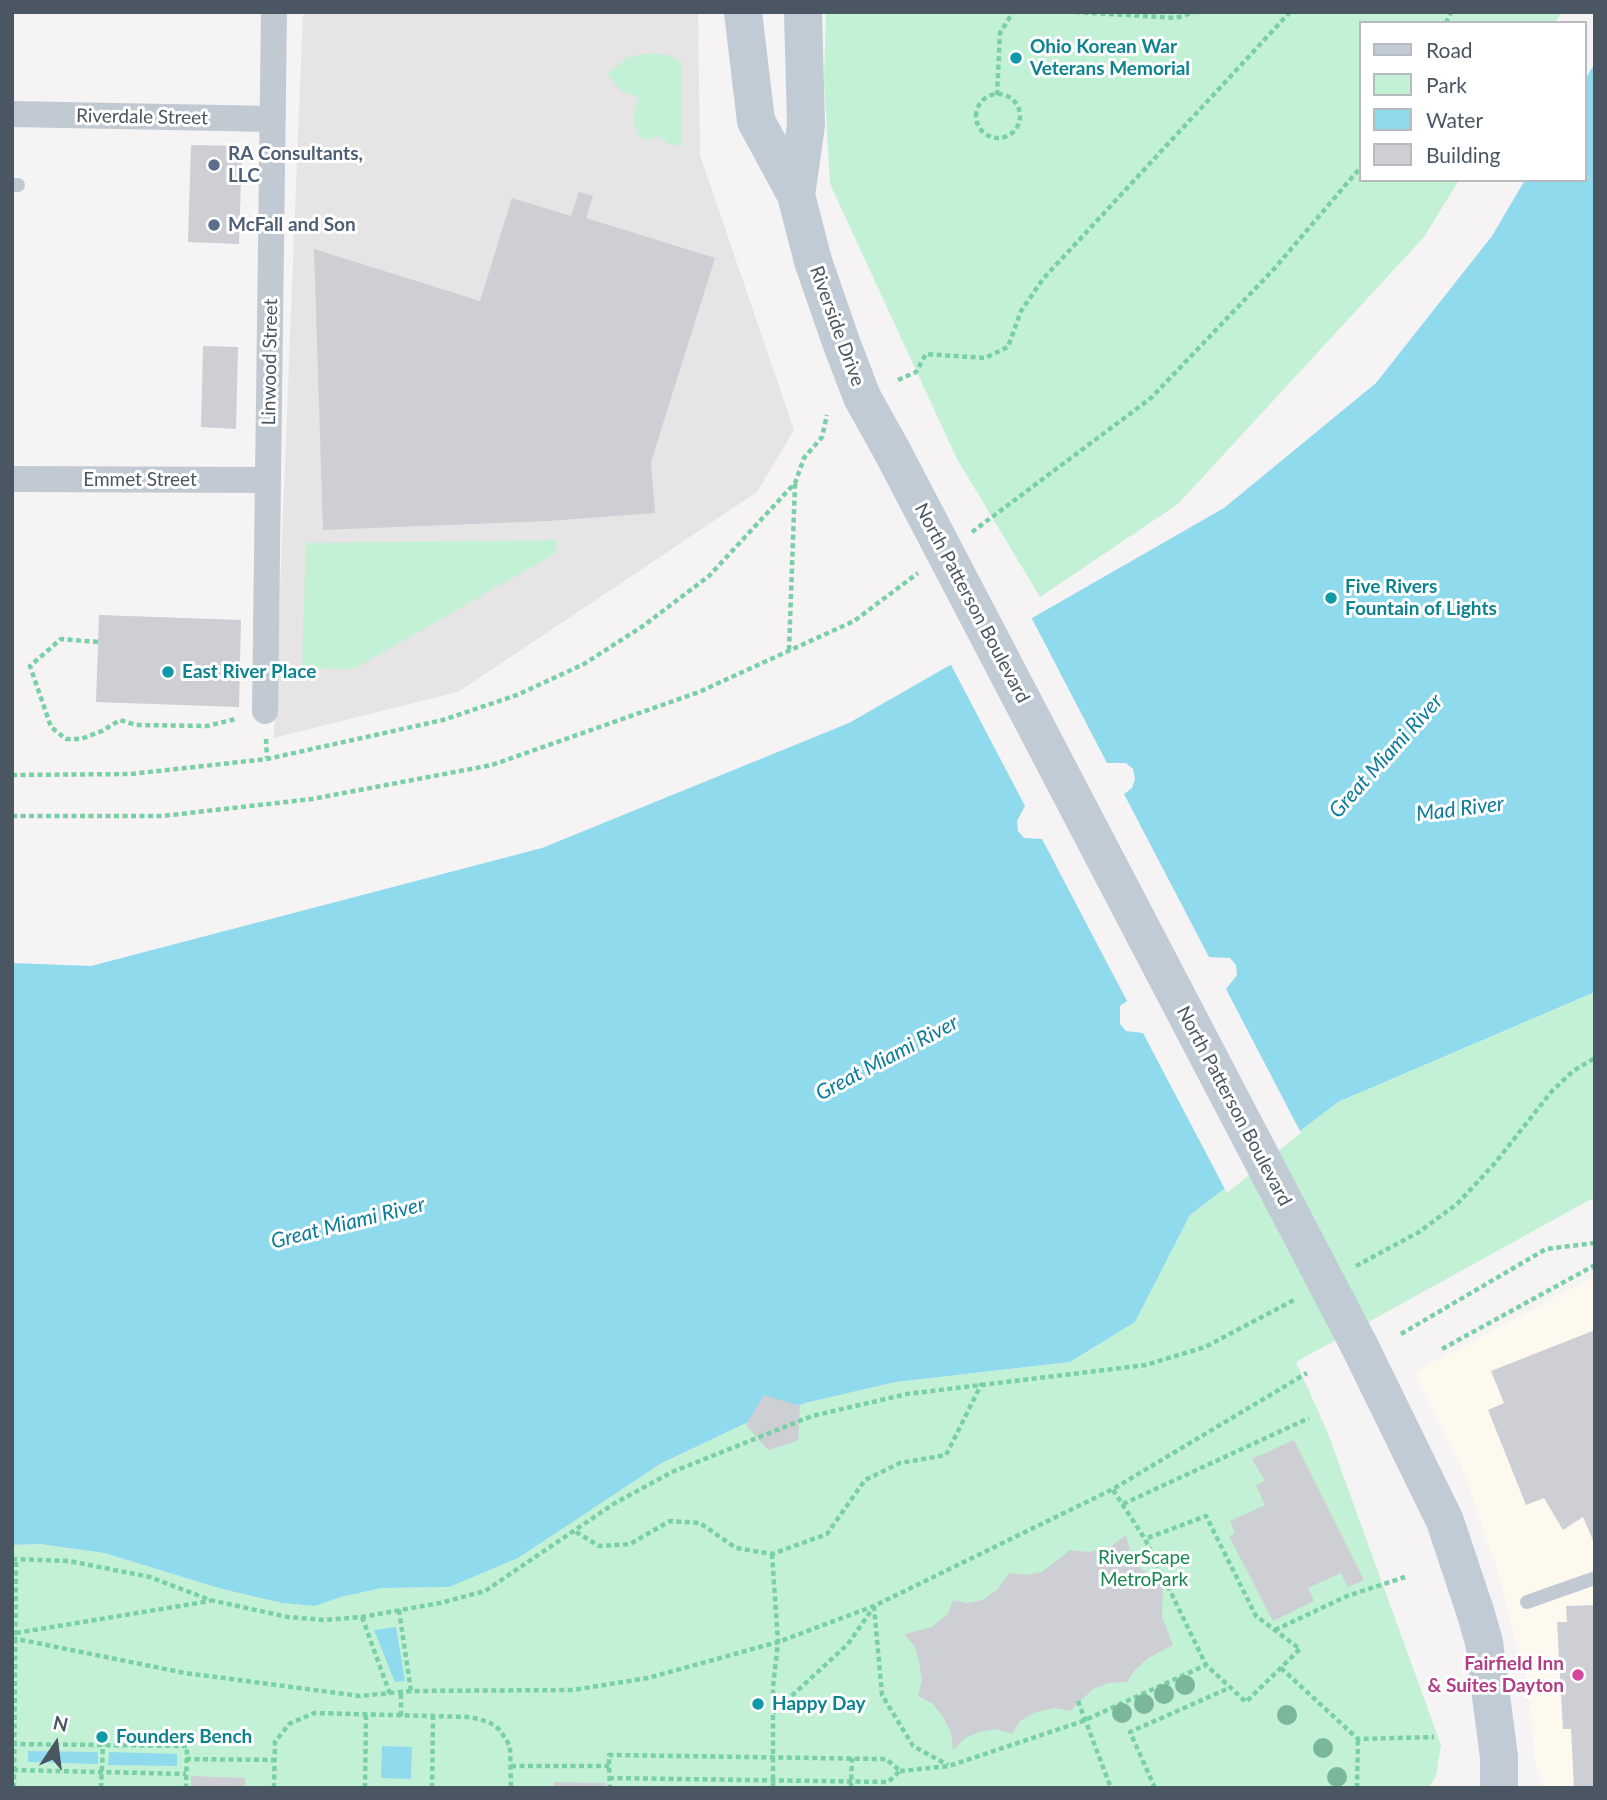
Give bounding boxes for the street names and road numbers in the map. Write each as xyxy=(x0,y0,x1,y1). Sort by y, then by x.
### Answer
street label: Riverdale Street xyxy=(76,104,208,130)
street label: Riverside Drive xyxy=(805,263,869,389)
street label: Linwood Street xyxy=(257,298,283,426)
street label: Emmet Street xyxy=(83,469,197,491)
street label: North Patterson Boulevard xyxy=(910,499,1034,707)
street label: North Patterson Boulevard xyxy=(1172,1002,1296,1210)

